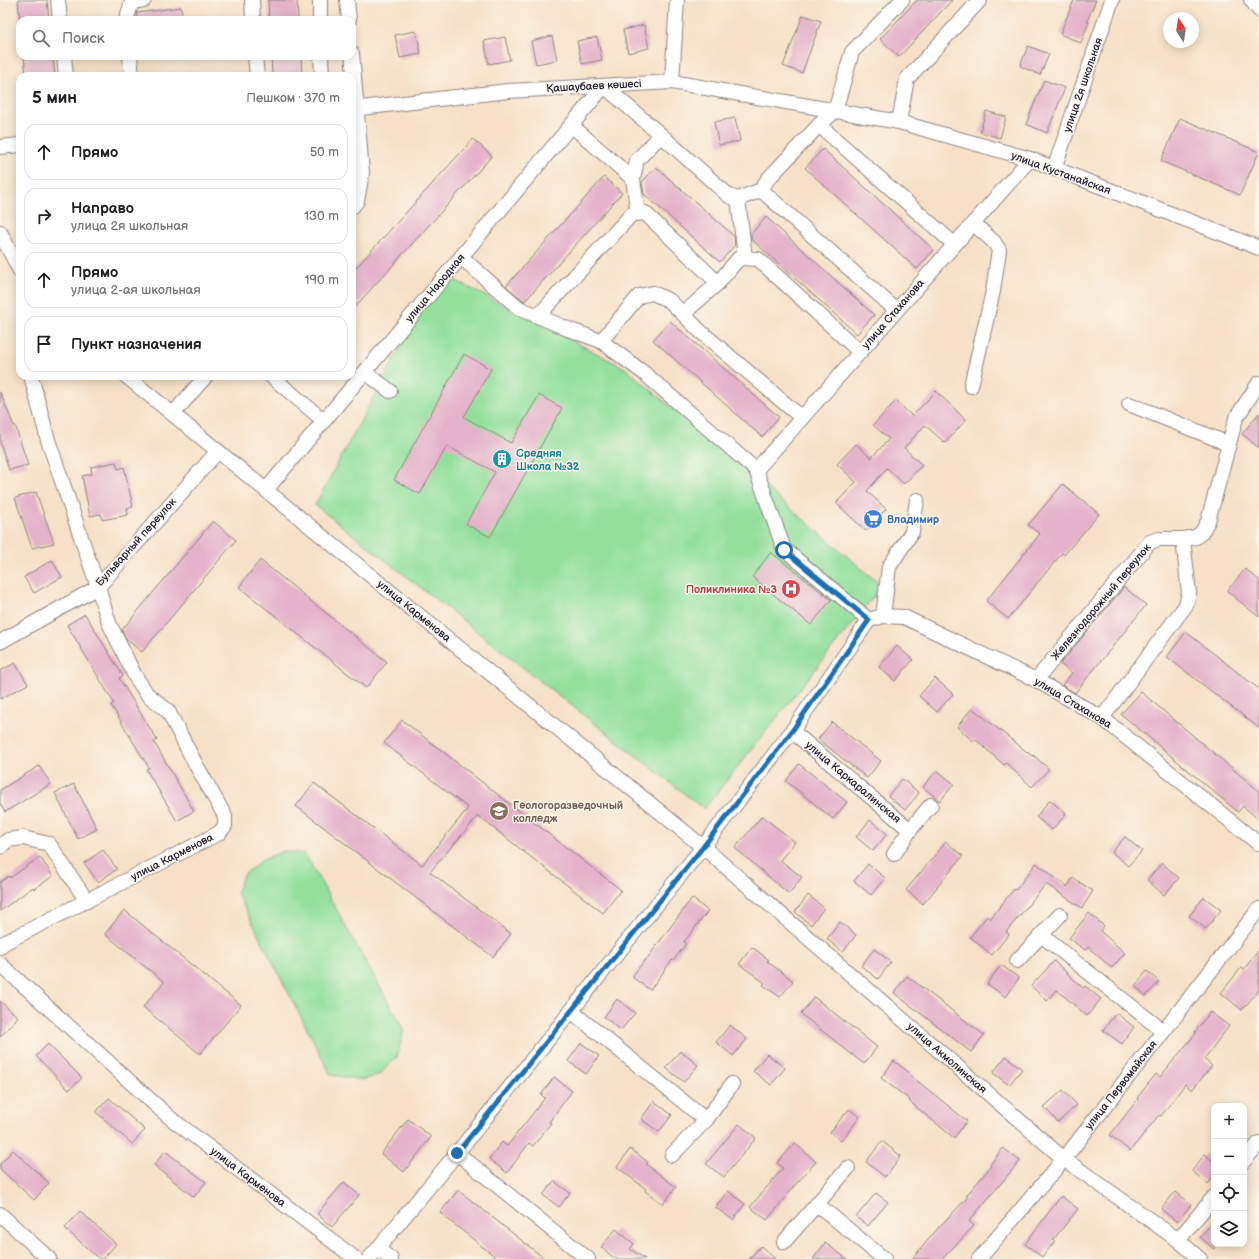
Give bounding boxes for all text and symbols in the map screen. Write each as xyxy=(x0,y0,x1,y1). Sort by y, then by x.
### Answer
north arrow xyxy=(1163,12,1199,48)
search box xyxy=(16,16,356,60)
icon: search xyxy=(30,27,52,49)
text: Поиск xyxy=(62,29,105,48)
street label: улица 2я школьная xyxy=(1061,36,1105,134)
street label: Қашаубаев көшесі xyxy=(546,77,642,95)
text: 5 мин xyxy=(32,88,77,108)
text: Пешком · 370 m xyxy=(246,90,340,106)
icon: ahead xyxy=(33,141,55,163)
text: Прямо xyxy=(71,143,118,162)
text: 50 m xyxy=(310,144,339,160)
street label: улица Кустанайская xyxy=(1009,149,1113,197)
text: Направо xyxy=(71,199,134,218)
icon: right xyxy=(33,205,55,227)
text: 130 m xyxy=(304,208,339,224)
text: улица 2я школьная xyxy=(71,218,188,234)
street label: улица Народная xyxy=(403,251,467,325)
text: Прямо xyxy=(71,263,118,282)
icon: ahead xyxy=(33,269,55,291)
text: 190 m xyxy=(305,272,339,288)
street label: улица Стаханова xyxy=(859,276,927,351)
text: улица 2-ая школьная xyxy=(71,282,201,298)
icon: arrive xyxy=(33,333,55,355)
text: Пункт назначения xyxy=(71,335,202,354)
place label: Средняя Школа №32 xyxy=(516,447,580,473)
building icon: Средняя Школа №32 xyxy=(491,448,513,470)
street label: Бульварный переулок xyxy=(93,495,179,589)
supermarket icon: Владимир xyxy=(862,508,884,530)
place label: Владимир xyxy=(887,513,940,526)
route start xyxy=(775,541,793,559)
street label: Железнодорожный переулок xyxy=(1048,541,1154,663)
street label: улица Карменова xyxy=(375,577,454,645)
hospital icon: Поликлиника №3 xyxy=(780,578,802,600)
place label: Поликлиника №3 xyxy=(686,583,778,596)
street label: улица Стаханова xyxy=(1032,675,1114,731)
street label: улица Каркаралинская xyxy=(803,738,903,826)
place label: Геологоразведочный колледж xyxy=(513,799,623,825)
school or university icon: Геологоразведочный колледж xyxy=(488,800,510,822)
street label: улица Карменова xyxy=(129,830,216,883)
street label: улица Акмолинская xyxy=(905,1020,989,1096)
street label: улица Первомайская xyxy=(1082,1038,1160,1132)
map controls xyxy=(1211,1103,1247,1247)
button: + xyxy=(1211,1103,1247,1139)
button: − xyxy=(1211,1139,1247,1175)
street label: улица Карменова xyxy=(208,1144,289,1210)
route end xyxy=(448,1144,466,1162)
button: locate xyxy=(1211,1175,1247,1211)
button: layers xyxy=(1211,1211,1247,1247)

